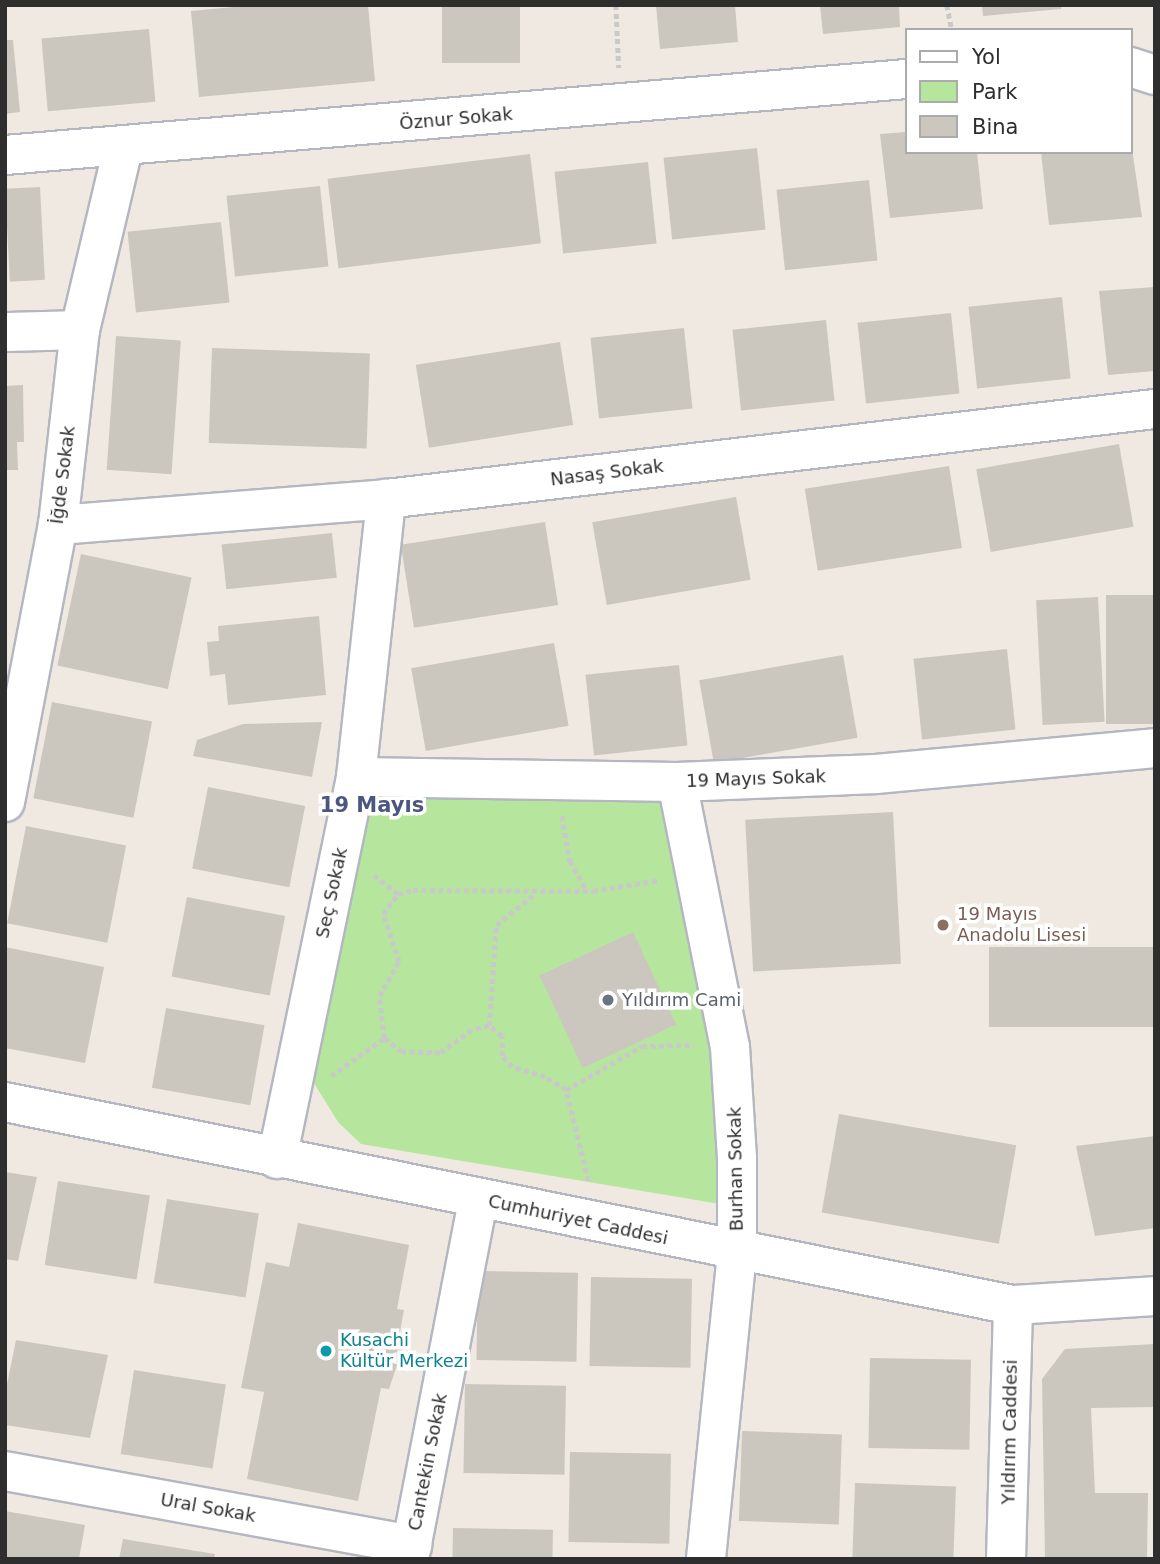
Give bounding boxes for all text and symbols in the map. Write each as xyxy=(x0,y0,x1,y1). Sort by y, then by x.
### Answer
legend xyxy=(904,28,1132,154)
text: Yol xyxy=(972,45,1001,69)
text: Park xyxy=(972,80,1017,104)
street label: Öznur Sokak xyxy=(398,103,514,135)
text: Bina xyxy=(972,115,1018,139)
street label: İğde Sokak xyxy=(46,425,80,525)
street label: Nasaş Sokak xyxy=(549,455,665,491)
street label: 19 Mayıs Sokak xyxy=(686,766,826,792)
district label: 19 Mayıs xyxy=(320,792,424,818)
street label: Seç Sokak xyxy=(312,846,352,940)
place label: 19 Mayıs Anadolu Lisesi xyxy=(957,904,1086,946)
marker: 19 Mayıs Anadolu Lisesi xyxy=(935,917,951,933)
place label: Yıldırım Cami xyxy=(622,989,741,1011)
marker: Yıldırım Cami xyxy=(600,992,616,1008)
street label: Burhan Sokak xyxy=(724,1107,748,1231)
street label: Cumhuriyet Caddesi xyxy=(486,1190,670,1250)
place label: Kusachi Kültür Merkezi xyxy=(340,1330,468,1372)
marker: Kusachi Kültür Merkezi xyxy=(318,1343,334,1359)
street label: Yıldırım Caddesi xyxy=(998,1359,1022,1505)
street label: Cantekin Sokak xyxy=(404,1391,452,1533)
street label: Ural Sokak xyxy=(159,1489,257,1527)

